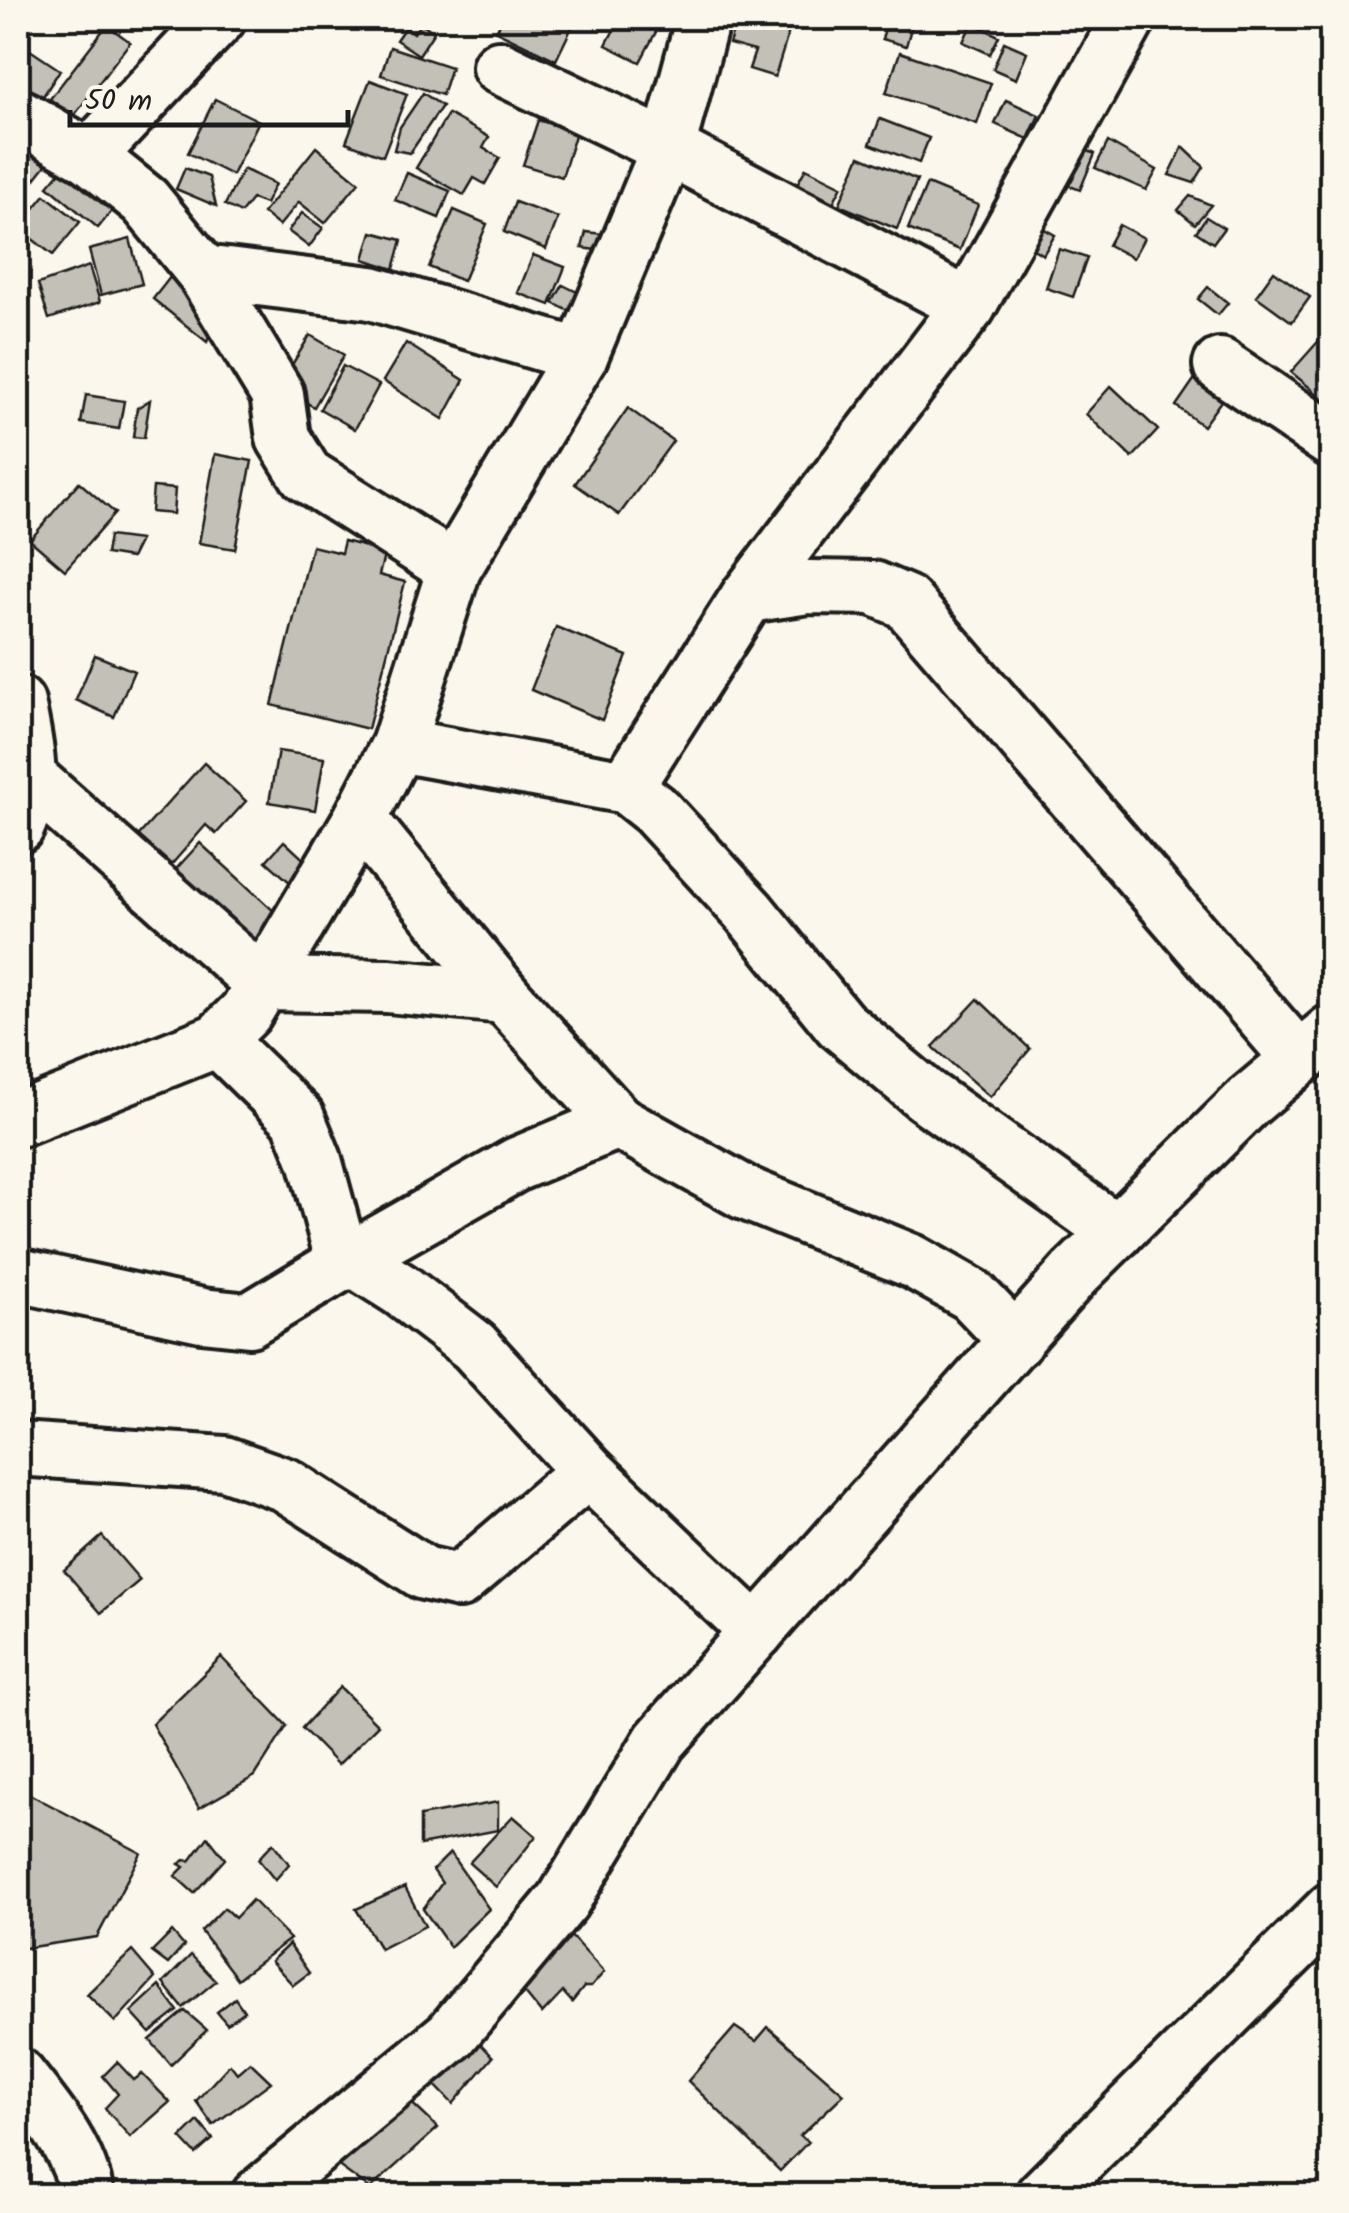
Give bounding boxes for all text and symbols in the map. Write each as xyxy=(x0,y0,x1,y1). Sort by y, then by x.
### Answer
scale bar xyxy=(70,65,348,127)
text: 50 m xyxy=(85,78,152,126)

